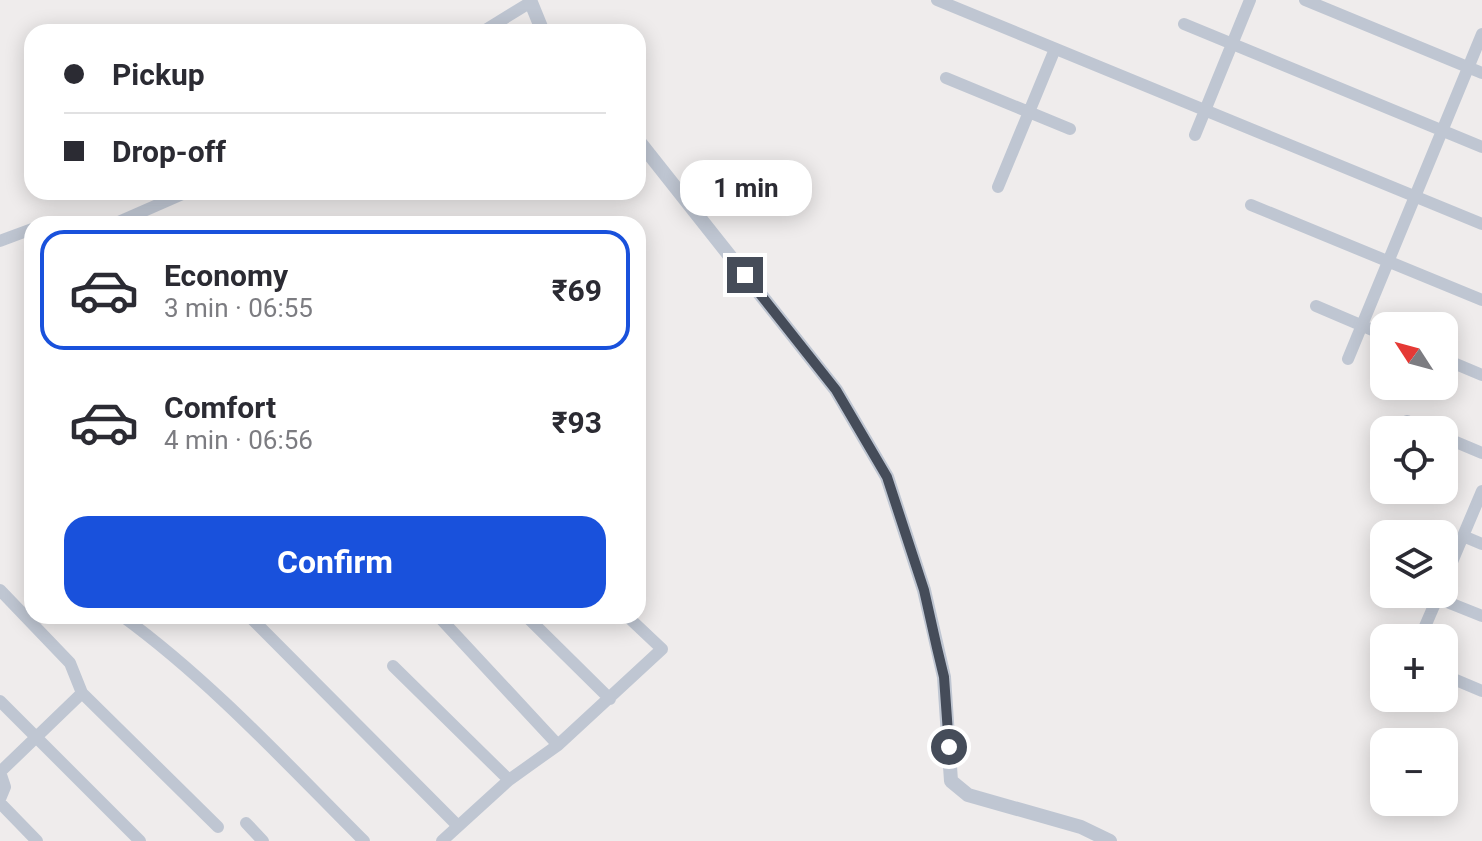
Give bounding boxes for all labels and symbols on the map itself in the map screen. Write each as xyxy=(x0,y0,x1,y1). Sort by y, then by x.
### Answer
callout: 1 min xyxy=(679,159,811,215)
route end xyxy=(727,257,763,293)
north arrow xyxy=(1370,312,1458,400)
route start xyxy=(931,729,967,765)

